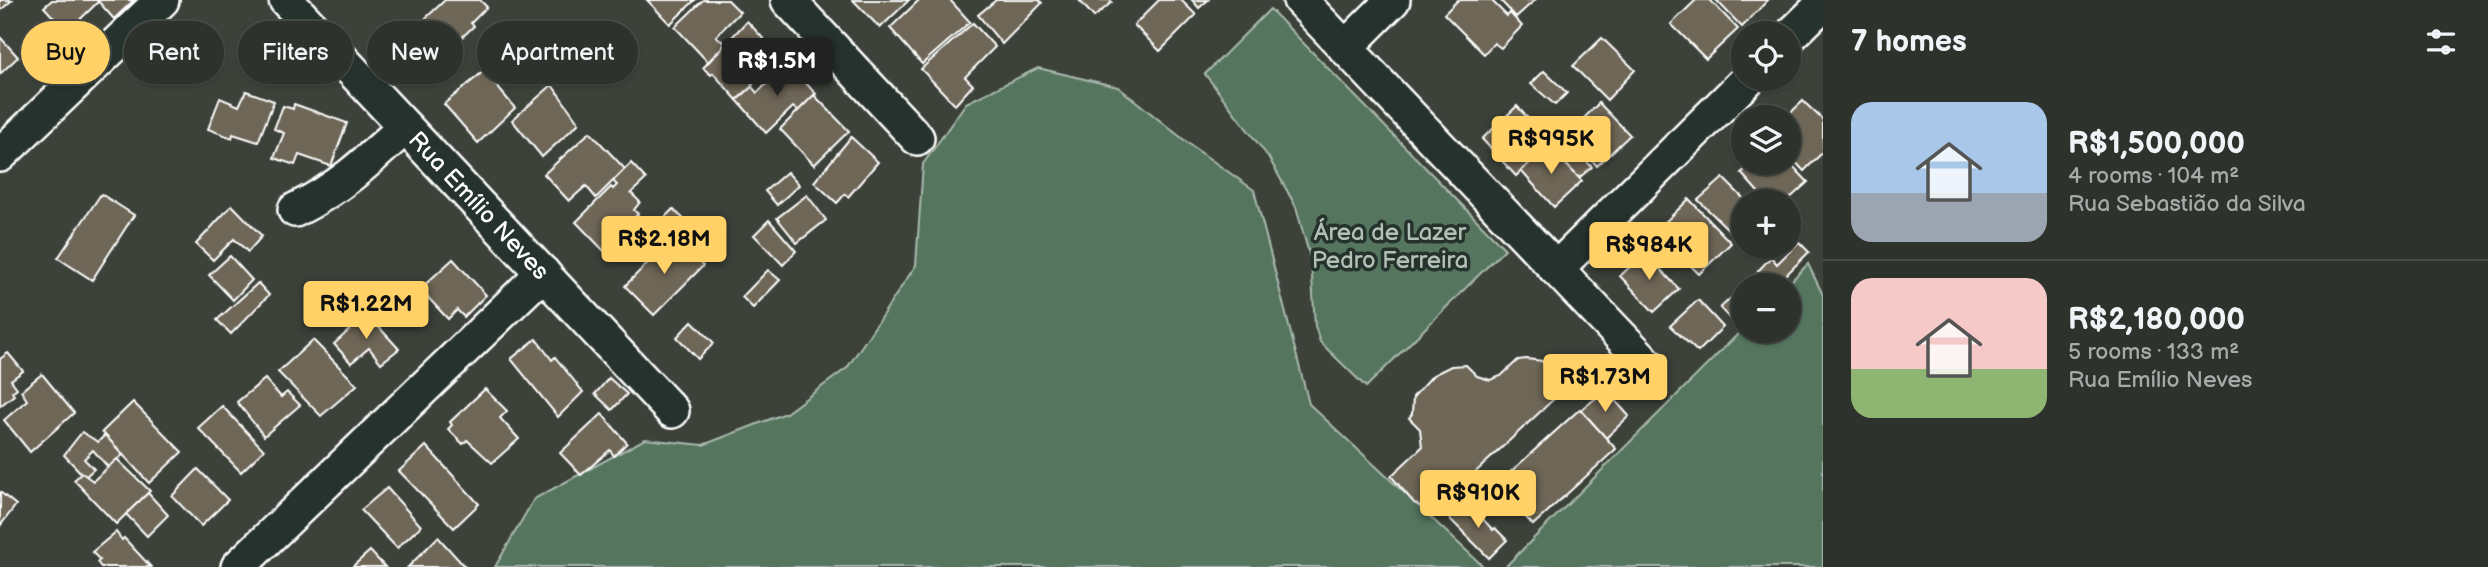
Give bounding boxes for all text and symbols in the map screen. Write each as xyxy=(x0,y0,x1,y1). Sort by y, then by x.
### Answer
chip: Buy xyxy=(21,21,110,84)
chip: Rent xyxy=(124,21,224,84)
chip: Filters xyxy=(238,21,353,84)
chip: New xyxy=(367,21,463,84)
chip: Apartment xyxy=(477,21,638,84)
map controls xyxy=(1731,21,1801,343)
button: locate xyxy=(1731,21,1801,91)
icon: filters xyxy=(2422,23,2460,61)
text: 7 homes xyxy=(1851,24,1967,60)
pin: R$1.5M xyxy=(720,38,834,98)
text: R$1.5M xyxy=(738,47,816,75)
button: layers xyxy=(1731,105,1801,175)
pin: R$995K xyxy=(1494,116,1608,176)
text: R$995K xyxy=(1508,125,1594,153)
street label: Rua Emílio Neves xyxy=(402,126,555,286)
text: R$1,500,000 xyxy=(2068,126,2245,162)
icon: home xyxy=(1907,130,1991,214)
text: 4 rooms · 104 m² xyxy=(2068,162,2239,190)
button: + xyxy=(1731,189,1801,259)
text: Rua Sebastião da Silva xyxy=(2068,190,2306,218)
pin: R$2.18M xyxy=(599,216,729,276)
park label: Área de Lazer Pedro Ferreira xyxy=(1312,217,1468,275)
pin: R$984K xyxy=(1592,222,1706,282)
text: R$2.18M xyxy=(617,225,711,253)
text: R$984K xyxy=(1605,231,1693,259)
button: − xyxy=(1731,273,1801,343)
pin: R$1.22M xyxy=(301,282,431,341)
text: R$1.22M xyxy=(319,290,413,318)
text: R$2,180,000 xyxy=(2068,302,2245,338)
icon: home xyxy=(1907,306,1991,390)
text: 5 rooms · 133 m² xyxy=(2068,338,2239,366)
pin: R$1.73M xyxy=(1540,354,1670,414)
text: R$1.73M xyxy=(1559,363,1651,391)
text: Rua Emílio Neves xyxy=(2068,366,2252,394)
pin: R$910K xyxy=(1421,470,1535,530)
text: R$910K xyxy=(1436,479,1520,507)

